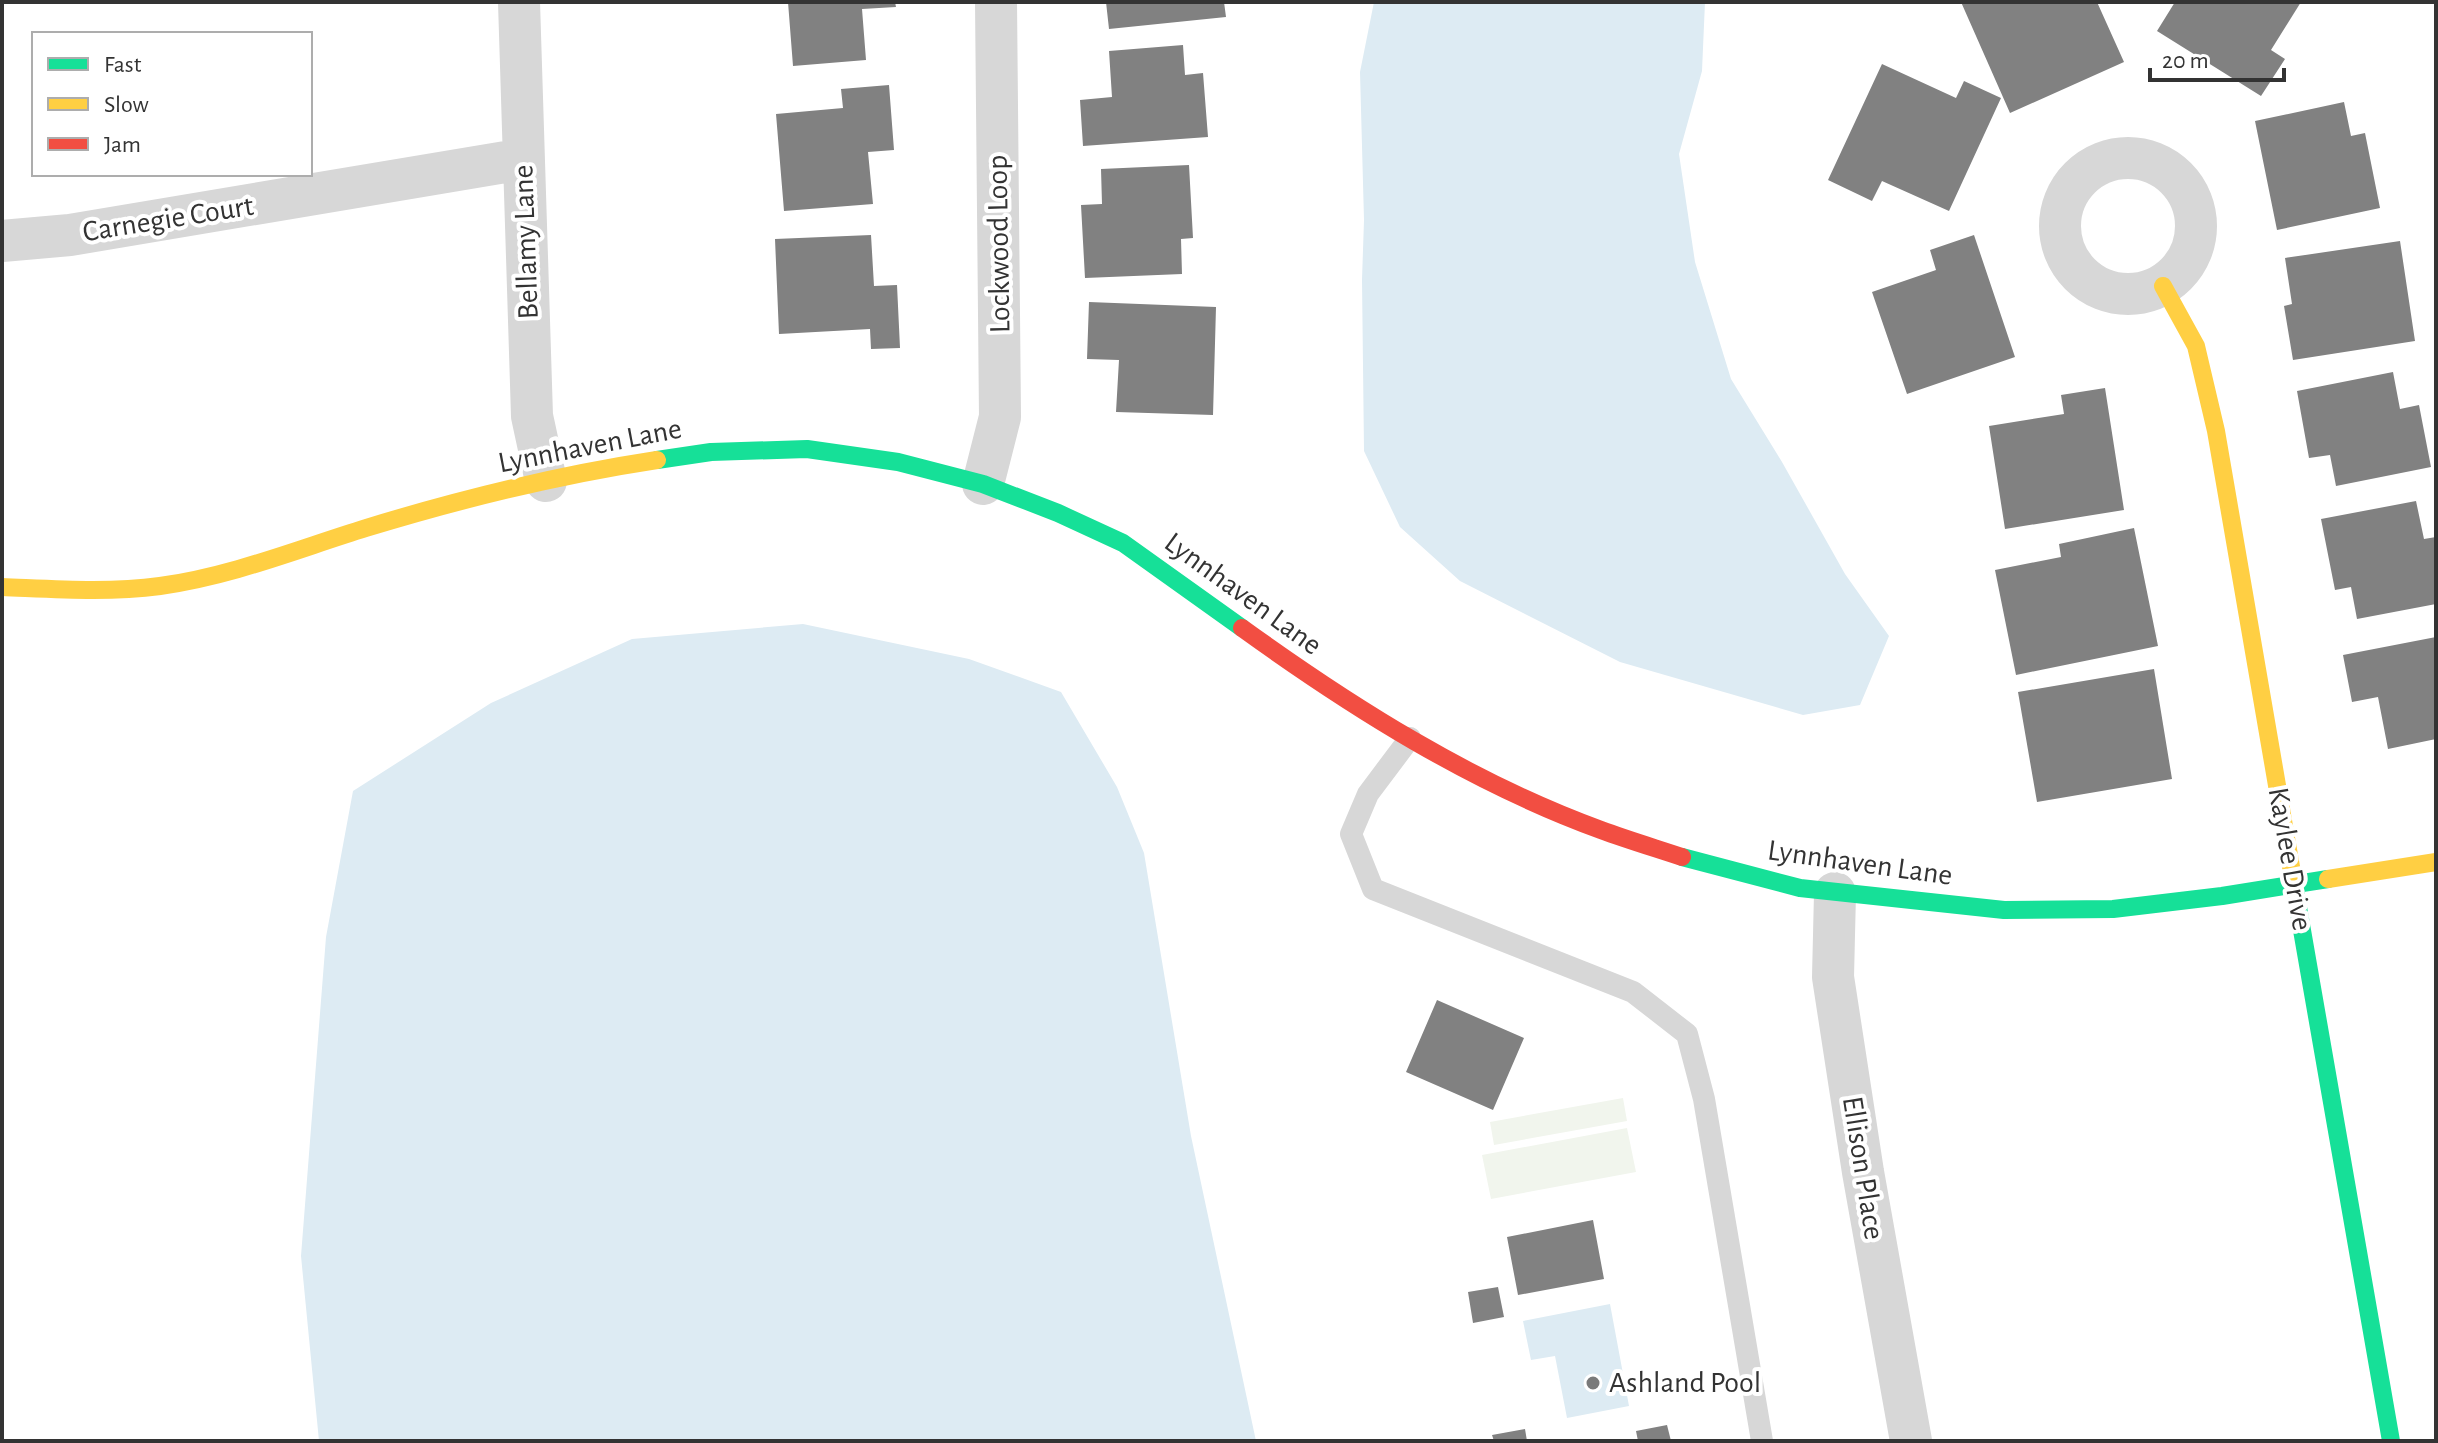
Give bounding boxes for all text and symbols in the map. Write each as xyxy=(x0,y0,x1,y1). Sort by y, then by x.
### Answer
legend xyxy=(32,32,312,176)
scale bar xyxy=(2150,32,2284,82)
text: 20 m xyxy=(2162,49,2209,73)
text: Fast xyxy=(104,53,142,77)
text: Slow xyxy=(104,93,149,117)
text: Jam xyxy=(104,133,141,157)
street label: Lockwood Loop xyxy=(982,154,1016,334)
street label: Bellamy Lane xyxy=(508,164,544,320)
street label: Carnegie Court xyxy=(80,191,256,247)
street label: Lynnhaven Lane xyxy=(496,414,684,478)
street label: Lynnhaven Lane xyxy=(1159,527,1327,661)
street label: Kaylee Drive xyxy=(2263,785,2317,933)
street label: Lynnhaven Lane xyxy=(1766,835,1954,891)
street label: Ellison Place xyxy=(1837,1094,1889,1242)
place label: Ashland Pool xyxy=(1609,1368,1761,1398)
marker: Ashland Pool xyxy=(1584,1374,1602,1392)

